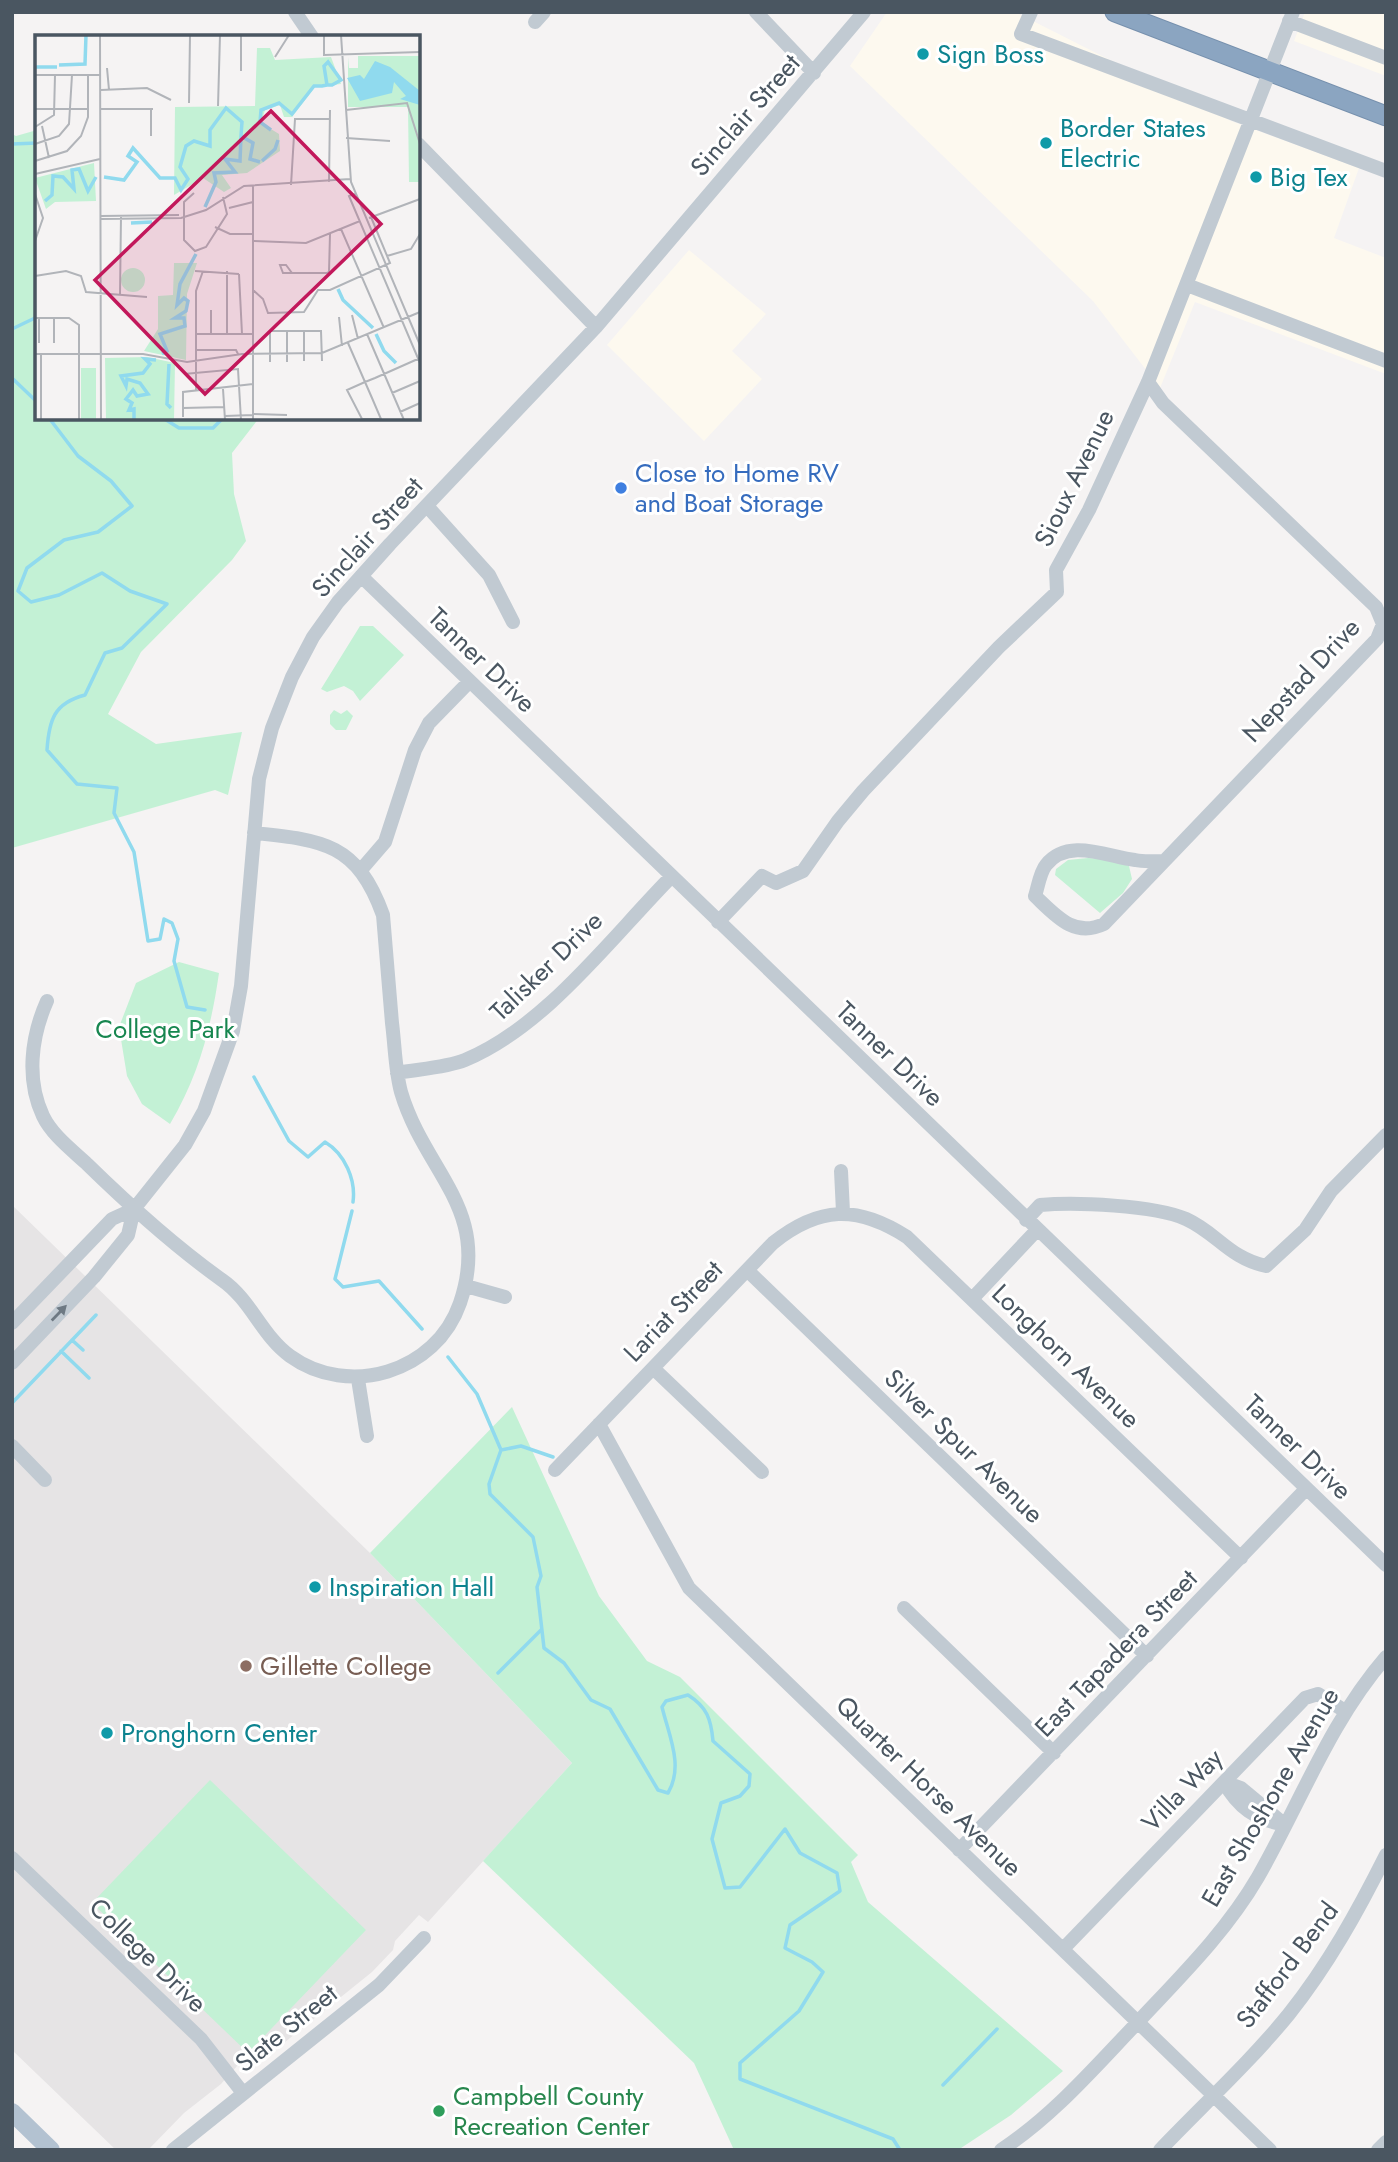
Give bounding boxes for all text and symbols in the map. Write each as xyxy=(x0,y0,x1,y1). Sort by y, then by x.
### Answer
inset map xyxy=(35,35,420,420)
place label: Sign Boss xyxy=(937,35,1044,73)
street label: Sinclair Street xyxy=(681,45,809,184)
marker: Sign Boss xyxy=(915,46,931,62)
place label: Border States Electric xyxy=(1060,109,1206,177)
marker: Border States Electric xyxy=(1038,135,1054,151)
place label: Big Tex xyxy=(1270,158,1347,196)
marker: Big Tex xyxy=(1248,169,1264,185)
street label: Sioux Avenue xyxy=(1024,403,1124,553)
place label: Close to Home RV and Boat Storage xyxy=(635,454,840,522)
street label: Sinclair Street xyxy=(302,468,432,606)
marker: Close to Home RV and Boat Storage xyxy=(613,480,629,496)
street label: Tanner Drive xyxy=(419,599,545,721)
street label: Nepstad Drive xyxy=(1233,609,1369,751)
street label: Talisker Drive xyxy=(481,902,611,1030)
street label: Tanner Drive xyxy=(827,993,953,1115)
park label: College Park xyxy=(95,1010,235,1048)
street label: Lariat Street xyxy=(615,1251,732,1370)
street label: Longhorn Avenue xyxy=(983,1275,1149,1437)
one-way arrow xyxy=(51,1305,67,1322)
street label: Silver Spur Avenue xyxy=(876,1360,1052,1532)
street label: Tanner Drive xyxy=(1235,1386,1361,1508)
street label: East Tapadera Street xyxy=(1026,1560,1207,1745)
place label: Inspiration Hall xyxy=(329,1568,494,1606)
marker: Inspiration Hall xyxy=(307,1579,323,1595)
place label: Gillette College xyxy=(260,1647,432,1685)
marker: Gillette College xyxy=(238,1658,254,1674)
street label: East Shoshone Avenue xyxy=(1192,1680,1348,1914)
street label: Quarter Horse Avenue xyxy=(827,1687,1031,1885)
place label: Pronghorn Center xyxy=(121,1714,318,1752)
marker: Pronghorn Center xyxy=(99,1725,115,1741)
street label: Villa Way xyxy=(1133,1739,1232,1840)
street label: College Drive xyxy=(80,1889,216,2021)
street label: Stafford Bend xyxy=(1227,1894,1347,2036)
street label: Slate Street xyxy=(227,1974,346,2081)
place label: Campbell County Recreation Center xyxy=(453,2077,650,2145)
marker: Campbell County Recreation Center xyxy=(431,2103,447,2119)

